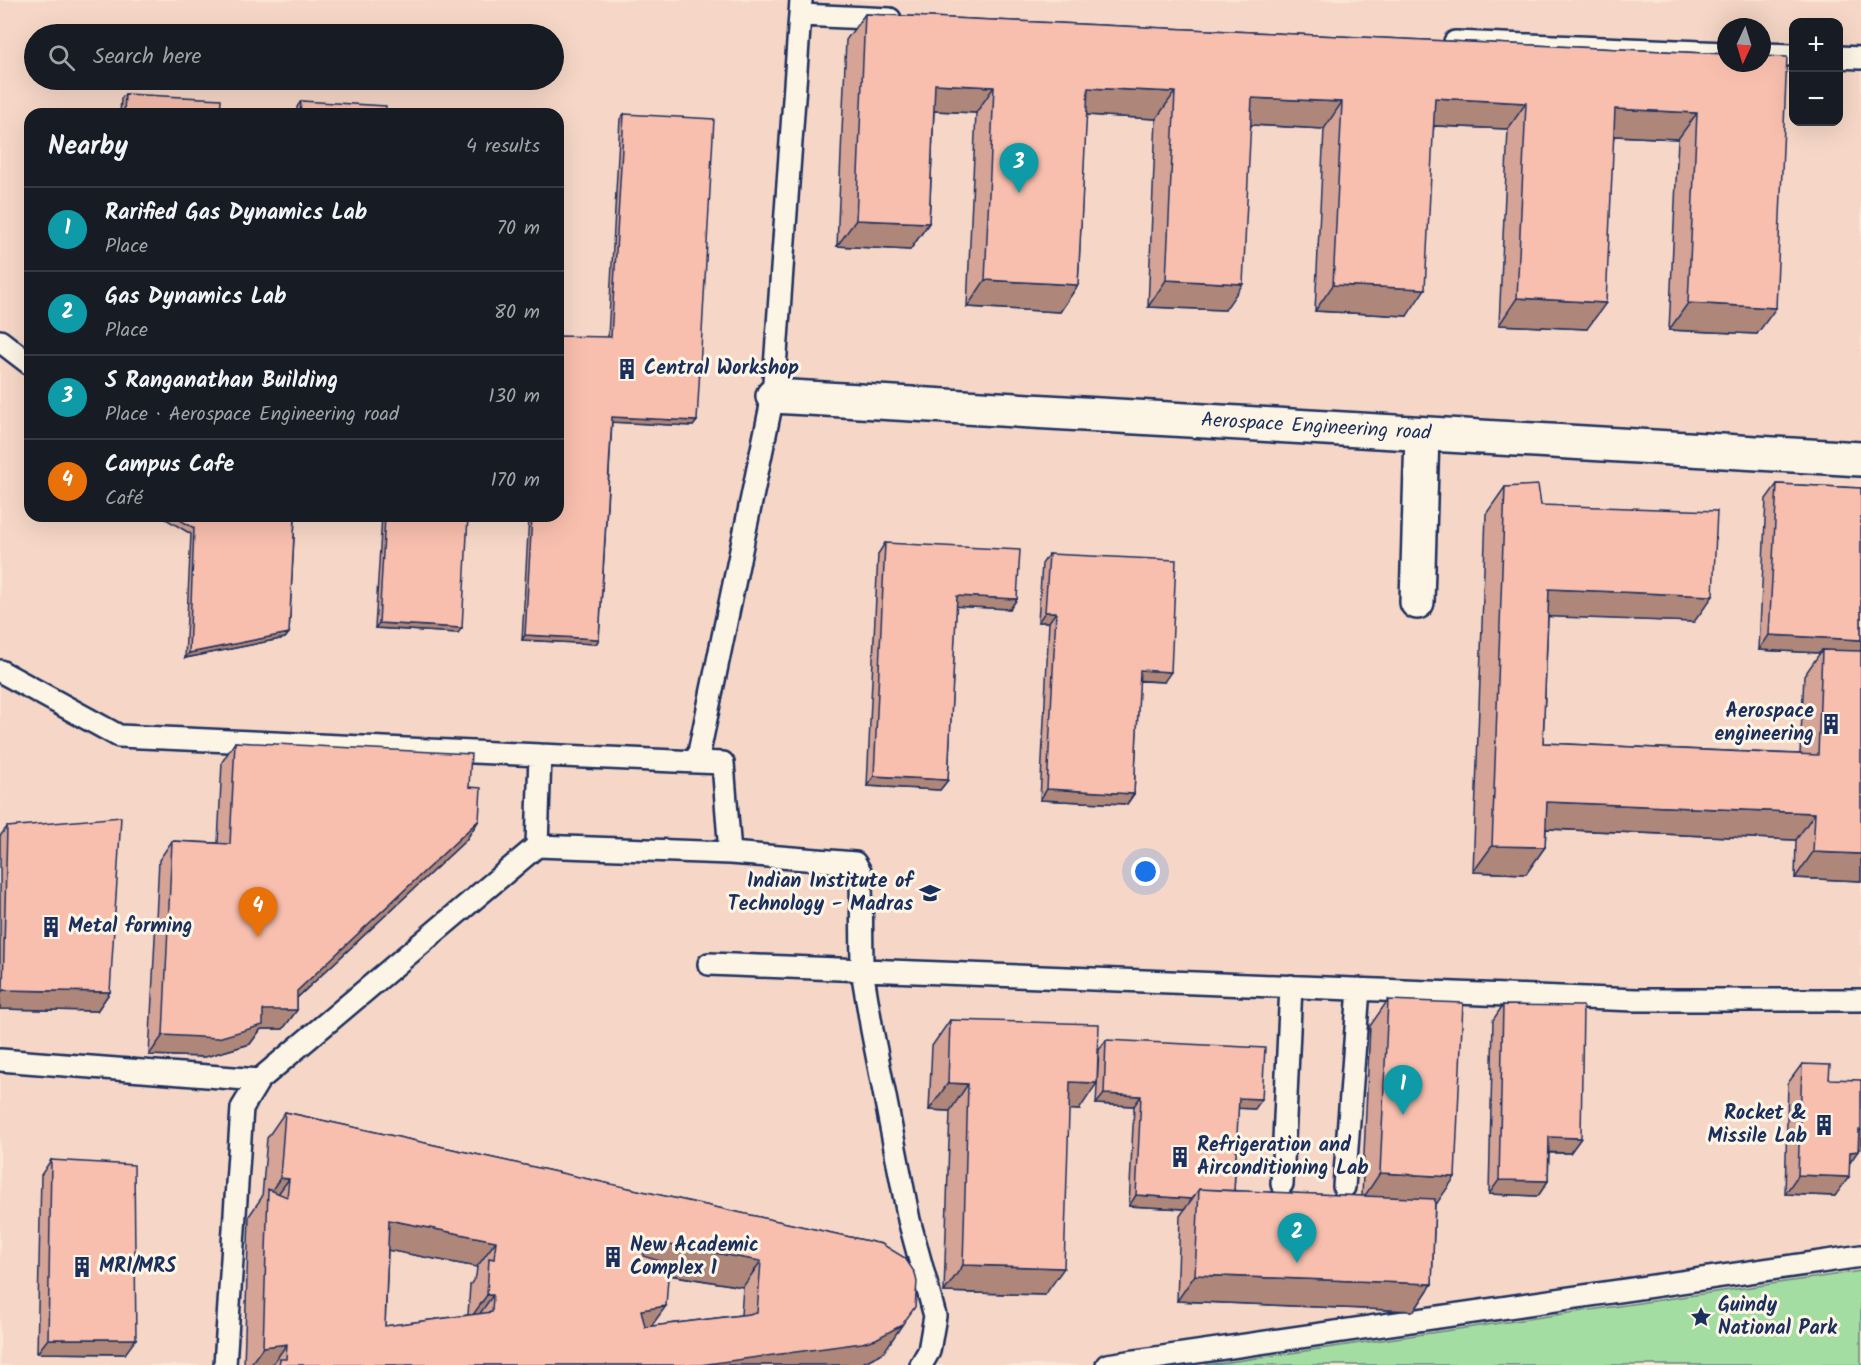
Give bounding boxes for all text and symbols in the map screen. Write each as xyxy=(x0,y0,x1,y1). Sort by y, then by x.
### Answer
north arrow xyxy=(1717,18,1771,72)
map controls xyxy=(1789,18,1843,126)
button: + xyxy=(1789,18,1843,72)
search box xyxy=(24,24,564,90)
text: Search here xyxy=(93,40,201,75)
icon: search xyxy=(45,41,78,74)
button: − xyxy=(1789,72,1843,126)
text: Nearby xyxy=(48,126,128,168)
text: 4 results xyxy=(466,131,540,163)
pin: 3 xyxy=(1000,144,1038,193)
text: Rarified Gas Dynamics Lab xyxy=(105,196,367,231)
text: 1 xyxy=(64,213,71,245)
text: 70 m xyxy=(497,213,540,245)
text: Place xyxy=(105,231,148,263)
text: Gas Dynamics Lab xyxy=(105,280,287,315)
text: 2 xyxy=(62,297,73,329)
text: 80 m xyxy=(494,297,540,329)
text: Place xyxy=(105,315,148,347)
place label: Central Workshop xyxy=(644,353,799,385)
building icon: Central Workshop xyxy=(615,357,639,381)
text: S Ranganathan Building xyxy=(105,364,338,399)
text: 3 xyxy=(62,381,73,413)
text: 130 m xyxy=(488,381,540,413)
text: Place · Aerospace Engineering road xyxy=(105,399,399,431)
street label: Aerospace Engineering road xyxy=(1200,405,1433,450)
text: Campus Cafe xyxy=(105,448,234,483)
text: 4 xyxy=(62,465,73,497)
text: 170 m xyxy=(491,465,540,497)
text: Café xyxy=(105,483,143,515)
place label: Aerospace engineering xyxy=(1715,696,1814,751)
building icon: Aerospace engineering xyxy=(1819,712,1843,736)
your location xyxy=(1131,857,1160,886)
place label: Indian Institute of Technology - Madras xyxy=(728,866,915,921)
school or university icon: Indian Institute of Technology - Madras xyxy=(918,881,942,905)
pin: 4 xyxy=(238,888,278,937)
place label: Metal forming xyxy=(68,911,192,943)
building icon: Metal forming xyxy=(39,915,63,939)
pin: 1 xyxy=(1384,1066,1422,1115)
place label: Rocket & Missile Lab xyxy=(1708,1098,1807,1153)
building icon: Rocket & Missile Lab xyxy=(1812,1113,1836,1137)
place label: Refrigeration and Airconditioning Lab xyxy=(1197,1130,1368,1185)
building icon: Refrigeration and Airconditioning Lab xyxy=(1168,1145,1192,1169)
pin: 2 xyxy=(1278,1214,1316,1263)
place label: New Academic Complex 1 xyxy=(630,1230,759,1285)
building icon: New Academic Complex 1 xyxy=(601,1245,625,1269)
place label: MRI/MRS xyxy=(99,1251,177,1283)
building icon: MRI/MRS xyxy=(70,1255,94,1279)
place label: Guindy National Park xyxy=(1718,1290,1838,1345)
place icon: Guindy National Park xyxy=(1689,1305,1713,1329)

